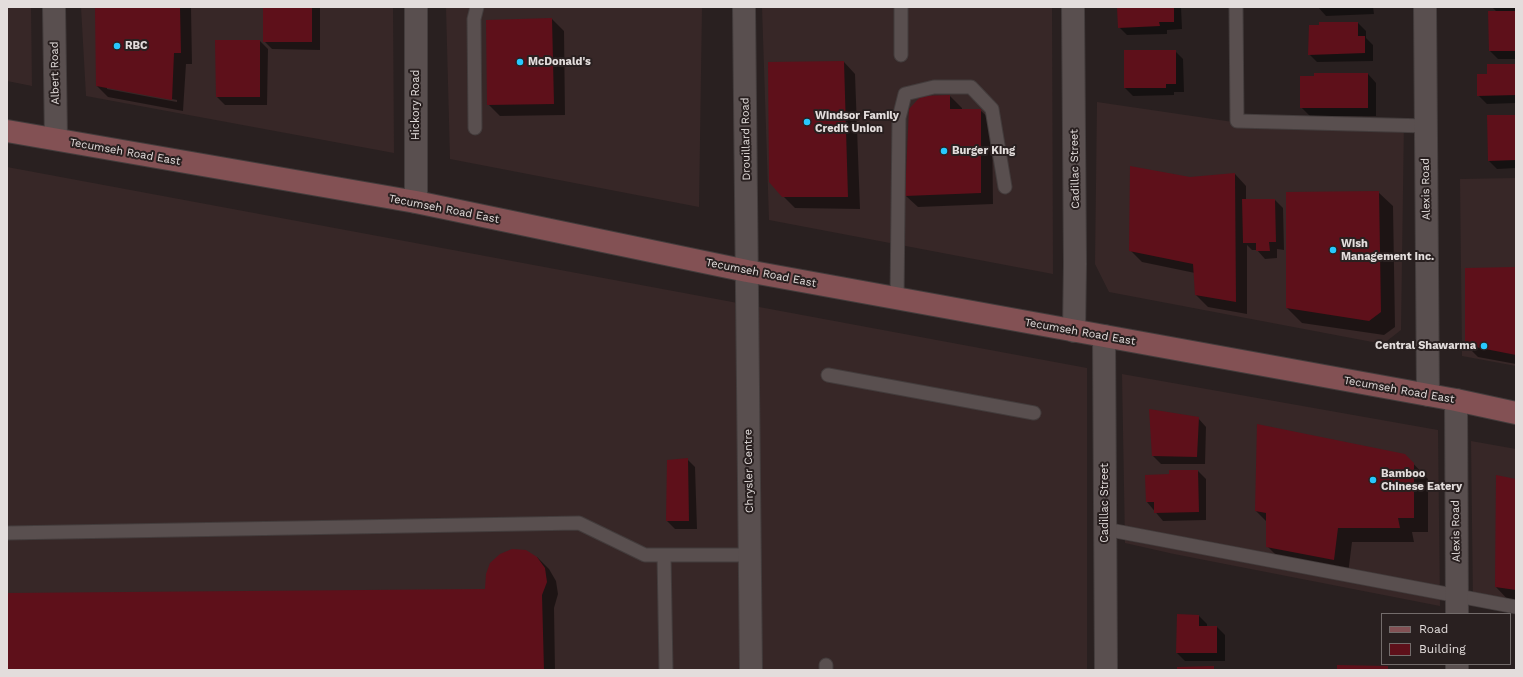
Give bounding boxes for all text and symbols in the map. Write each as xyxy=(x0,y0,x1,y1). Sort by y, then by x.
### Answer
place label: RBC xyxy=(125,39,148,53)
street label: Albert Road xyxy=(48,41,62,105)
marker: RBC xyxy=(112,41,122,51)
place label: McDonald's xyxy=(528,55,591,69)
marker: McDonald's xyxy=(515,57,525,67)
street label: Hickory Road xyxy=(409,70,423,140)
street label: Drouillard Road xyxy=(739,97,753,181)
place label: Windsor Family Credit Union xyxy=(815,109,899,135)
marker: Windsor Family Credit Union xyxy=(802,117,812,127)
street label: Cadillac Street xyxy=(1068,129,1082,209)
street label: Tecumseh Road East xyxy=(69,136,181,168)
place label: Burger King xyxy=(952,144,1015,158)
marker: Burger King xyxy=(939,146,949,156)
street label: Alexis Road xyxy=(1419,158,1433,220)
street label: Tecumseh Road East xyxy=(388,192,500,226)
place label: Wish Management Inc. xyxy=(1341,237,1434,263)
marker: Wish Management Inc. xyxy=(1328,245,1338,255)
street label: Tecumseh Road East xyxy=(705,256,817,290)
street label: Tecumseh Road East xyxy=(1024,316,1136,348)
place label: Central Shawarma xyxy=(1375,339,1476,353)
marker: Central Shawarma xyxy=(1479,341,1489,351)
street label: Tecumseh Road East xyxy=(1343,374,1455,406)
street label: Chrysler Centre xyxy=(742,429,756,513)
street label: Cadillac Street xyxy=(1098,463,1112,543)
place label: Bamboo Chinese Eatery xyxy=(1381,467,1462,493)
marker: Bamboo Chinese Eatery xyxy=(1368,475,1378,485)
street label: Alexis Road xyxy=(1449,500,1463,562)
legend xyxy=(1381,613,1511,665)
text: Road xyxy=(1419,622,1448,636)
text: Building xyxy=(1419,642,1466,656)

